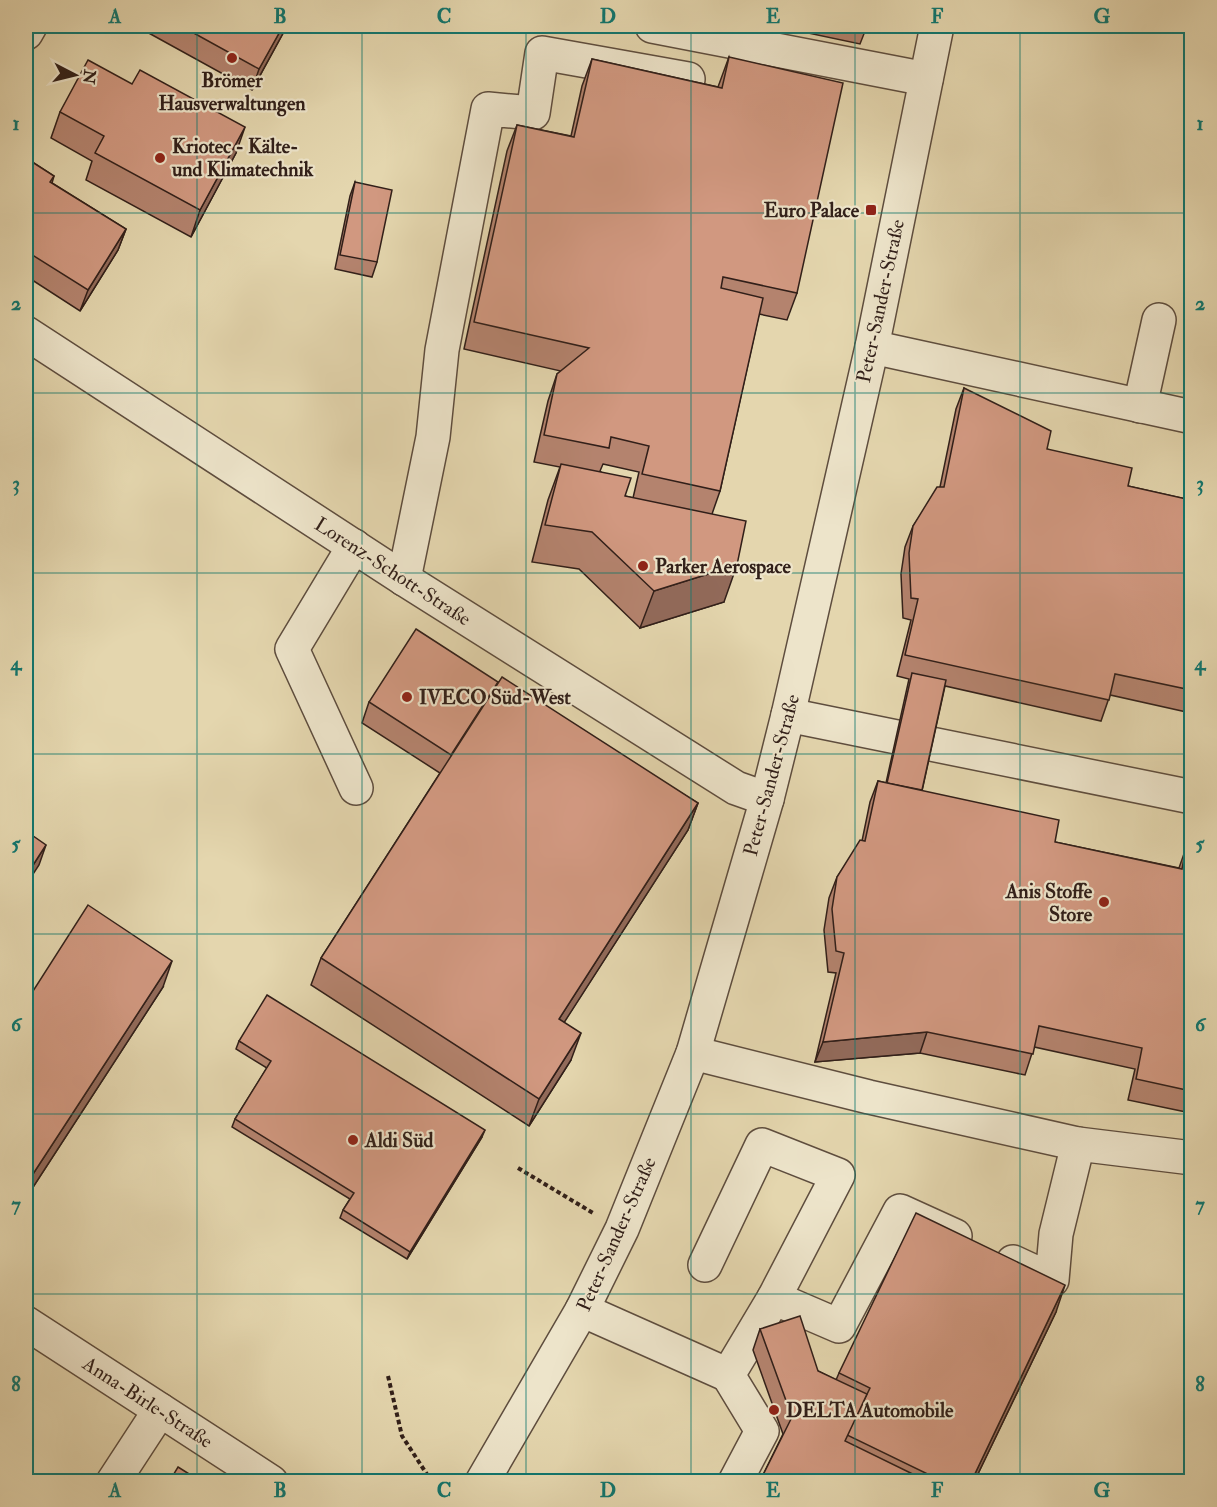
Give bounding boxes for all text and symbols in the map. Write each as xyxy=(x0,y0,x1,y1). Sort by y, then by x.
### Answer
text: A xyxy=(108,4,122,29)
text: B xyxy=(273,4,287,29)
text: C xyxy=(437,4,451,29)
text: D xyxy=(600,4,616,29)
text: E xyxy=(766,4,781,29)
text: F xyxy=(931,4,944,29)
text: G xyxy=(1094,4,1111,29)
north arrow xyxy=(45,45,105,105)
marker: Brömer Hausverwaltungen xyxy=(225,51,239,65)
text: N xyxy=(78,67,100,86)
place label: Brömer Hausverwaltungen xyxy=(158,68,306,117)
text: 1 xyxy=(12,111,20,136)
text: 1 xyxy=(1196,111,1204,136)
place label: Kriotec - Kälte- und Klimatechnik xyxy=(171,134,314,182)
marker: Kriotec - Kälte- und Klimatechnik xyxy=(153,151,167,165)
place label: Euro Palace xyxy=(764,198,860,223)
marker: Euro Palace xyxy=(864,203,878,217)
street label: Peter-Sander-Straße xyxy=(851,217,910,385)
text: 2 xyxy=(11,291,21,316)
text: 2 xyxy=(1195,291,1205,316)
text: 3 xyxy=(12,471,20,496)
text: 3 xyxy=(1196,471,1204,496)
street label: Lorenz-Schott-Straße xyxy=(310,511,476,631)
place label: Parker Aerospace xyxy=(655,554,791,580)
marker: Parker Aerospace xyxy=(636,559,650,573)
text: 4 xyxy=(10,651,23,676)
text: 4 xyxy=(1194,651,1207,676)
place label: IVECO Süd-West xyxy=(419,685,571,710)
marker: IVECO Süd-West xyxy=(400,690,414,704)
street label: Peter-Sander-Straße xyxy=(738,692,805,859)
text: 5 xyxy=(12,831,22,856)
text: 5 xyxy=(1196,831,1206,856)
place label: Anis Stoffe Store xyxy=(1005,879,1093,927)
marker: Anis Stoffe Store xyxy=(1097,895,1111,909)
text: 6 xyxy=(11,1012,23,1037)
text: 6 xyxy=(1195,1012,1207,1037)
place label: Aldi Süd xyxy=(364,1128,434,1153)
marker: Aldi Süd xyxy=(346,1133,360,1147)
street label: Peter-Sander-Straße xyxy=(571,1153,662,1315)
text: 7 xyxy=(11,1192,21,1217)
text: 7 xyxy=(1195,1192,1205,1217)
street label: Anna-Birle-Straße xyxy=(77,1351,217,1454)
text: 8 xyxy=(11,1372,21,1397)
text: 8 xyxy=(1195,1372,1205,1397)
place label: DELTA Automobile xyxy=(786,1398,954,1423)
marker: DELTA Automobile xyxy=(767,1403,781,1417)
text: A xyxy=(108,1478,122,1503)
text: B xyxy=(273,1478,287,1503)
text: C xyxy=(437,1478,451,1503)
text: D xyxy=(600,1478,616,1503)
text: E xyxy=(766,1478,781,1503)
text: F xyxy=(931,1478,944,1503)
text: G xyxy=(1094,1478,1111,1503)

